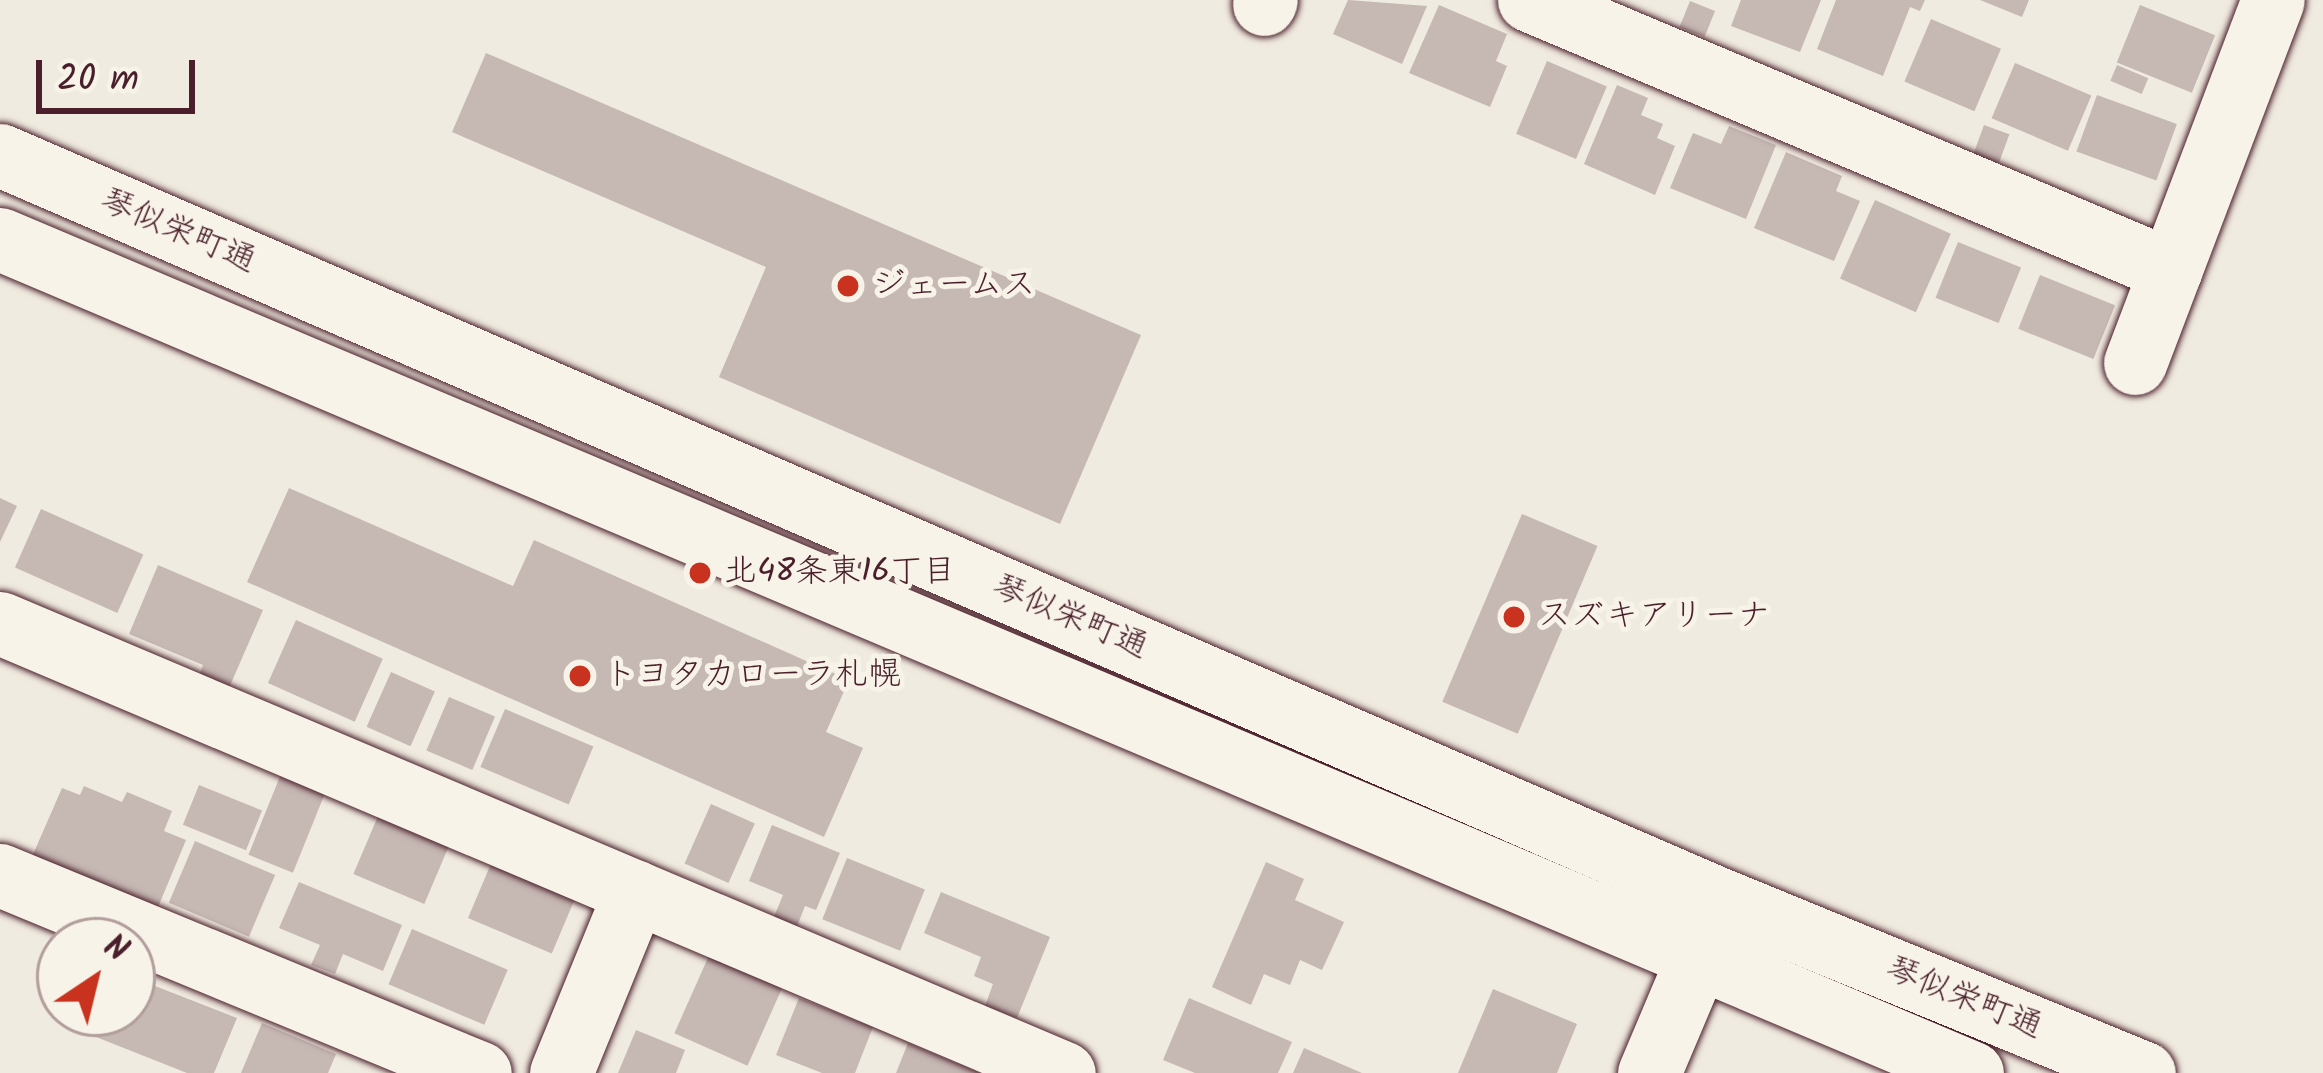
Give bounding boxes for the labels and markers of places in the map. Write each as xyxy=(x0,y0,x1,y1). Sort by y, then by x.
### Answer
place label: ジェームス xyxy=(872,266,1037,306)
marker: ジェームス xyxy=(835,273,861,299)
place label: 北48条東16丁目 xyxy=(724,553,956,593)
marker: 北48条東16丁目 xyxy=(687,560,713,586)
place label: スズキアリーナ xyxy=(1538,597,1769,637)
marker: スズキアリーナ xyxy=(1501,604,1527,630)
place label: トヨタカローラ札幌 xyxy=(604,656,901,696)
marker: トヨタカローラ札幌 xyxy=(567,663,593,689)

